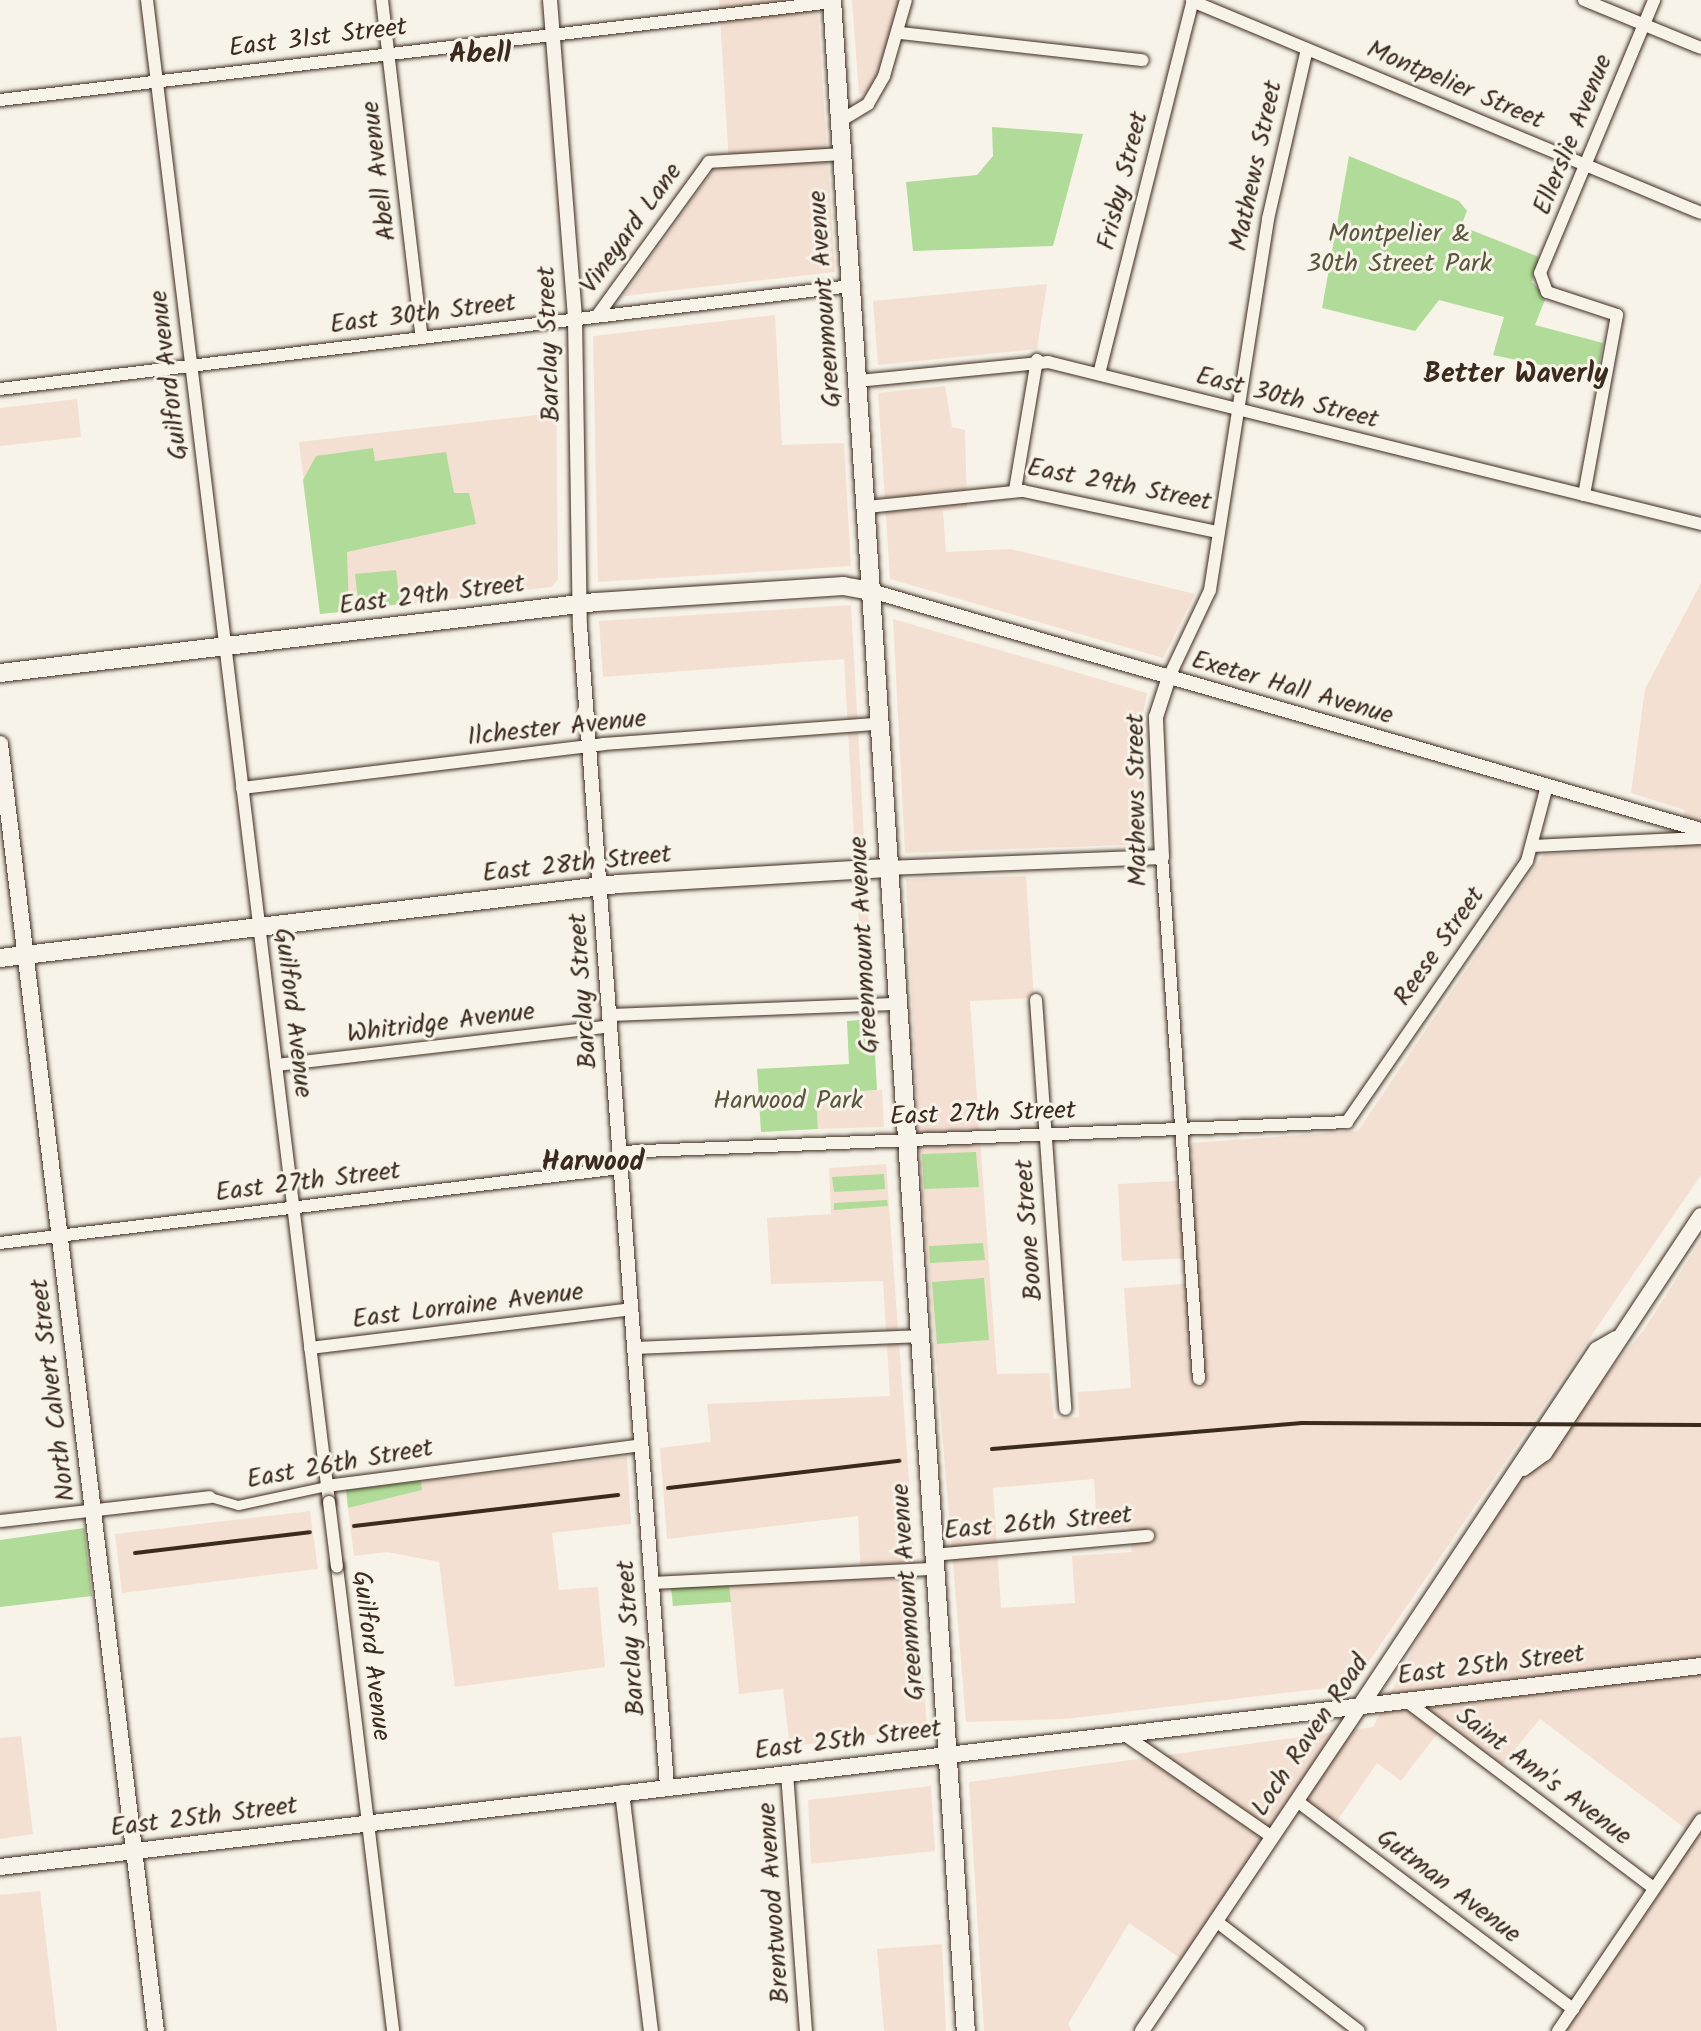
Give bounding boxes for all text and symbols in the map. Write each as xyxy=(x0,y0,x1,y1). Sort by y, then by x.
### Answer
street label: East 31st Street xyxy=(227,13,409,65)
street label: Montpelier Street xyxy=(1362,35,1548,137)
district label: Abell xyxy=(449,38,511,72)
street label: Ellerslie Avenue xyxy=(1528,50,1620,220)
street label: Mathews Street xyxy=(1224,78,1290,254)
street label: Abell Avenue xyxy=(356,99,404,243)
street label: Frisby Street xyxy=(1092,108,1156,254)
street label: Vineyard Lane xyxy=(574,158,690,300)
street label: Greenmount Avenue xyxy=(803,189,849,409)
park label: Montpelier & 30th Street Park xyxy=(1306,219,1492,280)
street label: Barclay Street xyxy=(532,265,568,423)
street label: Guilford Avenue xyxy=(144,288,196,462)
street label: East 30th Street xyxy=(328,288,518,342)
district label: Better Waverly xyxy=(1424,358,1608,392)
street label: East 30th Street xyxy=(1192,361,1382,437)
street label: East 29th Street xyxy=(1024,453,1214,519)
street label: East 29th Street xyxy=(337,569,527,623)
street label: Exeter Hall Avenue xyxy=(1188,645,1396,733)
street label: Ilchester Avenue xyxy=(466,704,648,754)
street label: Mathews Street xyxy=(1121,713,1155,887)
street label: Greenmount Avenue xyxy=(844,836,886,1054)
street label: East 28th Street xyxy=(481,840,673,890)
street label: Reese Street xyxy=(1388,882,1492,1012)
street label: Barclay Street xyxy=(563,912,605,1070)
street label: Guilford Avenue xyxy=(266,926,318,1100)
street label: Whitridge Avenue xyxy=(345,997,537,1051)
park label: Harwood Park xyxy=(713,1086,863,1118)
street label: East 27th Street xyxy=(889,1096,1077,1134)
district label: Harwood xyxy=(541,1146,645,1180)
street label: East 27th Street xyxy=(214,1156,402,1210)
street label: Boone Street xyxy=(1009,1158,1051,1302)
street label: North Calvert Street xyxy=(25,1277,83,1503)
street label: East Lorraine Avenue xyxy=(350,1277,586,1337)
street label: East 26th Street xyxy=(244,1433,436,1497)
street label: Greenmount Avenue xyxy=(886,1482,932,1702)
street label: East 26th Street xyxy=(943,1500,1133,1548)
street label: Barclay Street xyxy=(611,1559,653,1717)
street label: Guilford Avenue xyxy=(344,1569,396,1743)
street label: East 25th Street xyxy=(1396,1639,1586,1693)
street label: Loch Raven Road xyxy=(1245,1649,1377,1823)
street label: Saint Ann's Avenue xyxy=(1449,1701,1637,1853)
street label: East 25th Street xyxy=(753,1714,943,1768)
street label: East 25th Street xyxy=(109,1791,299,1845)
street label: Brentwood Avenue xyxy=(752,1801,798,2005)
street label: Gutman Avenue xyxy=(1370,1823,1526,1951)

